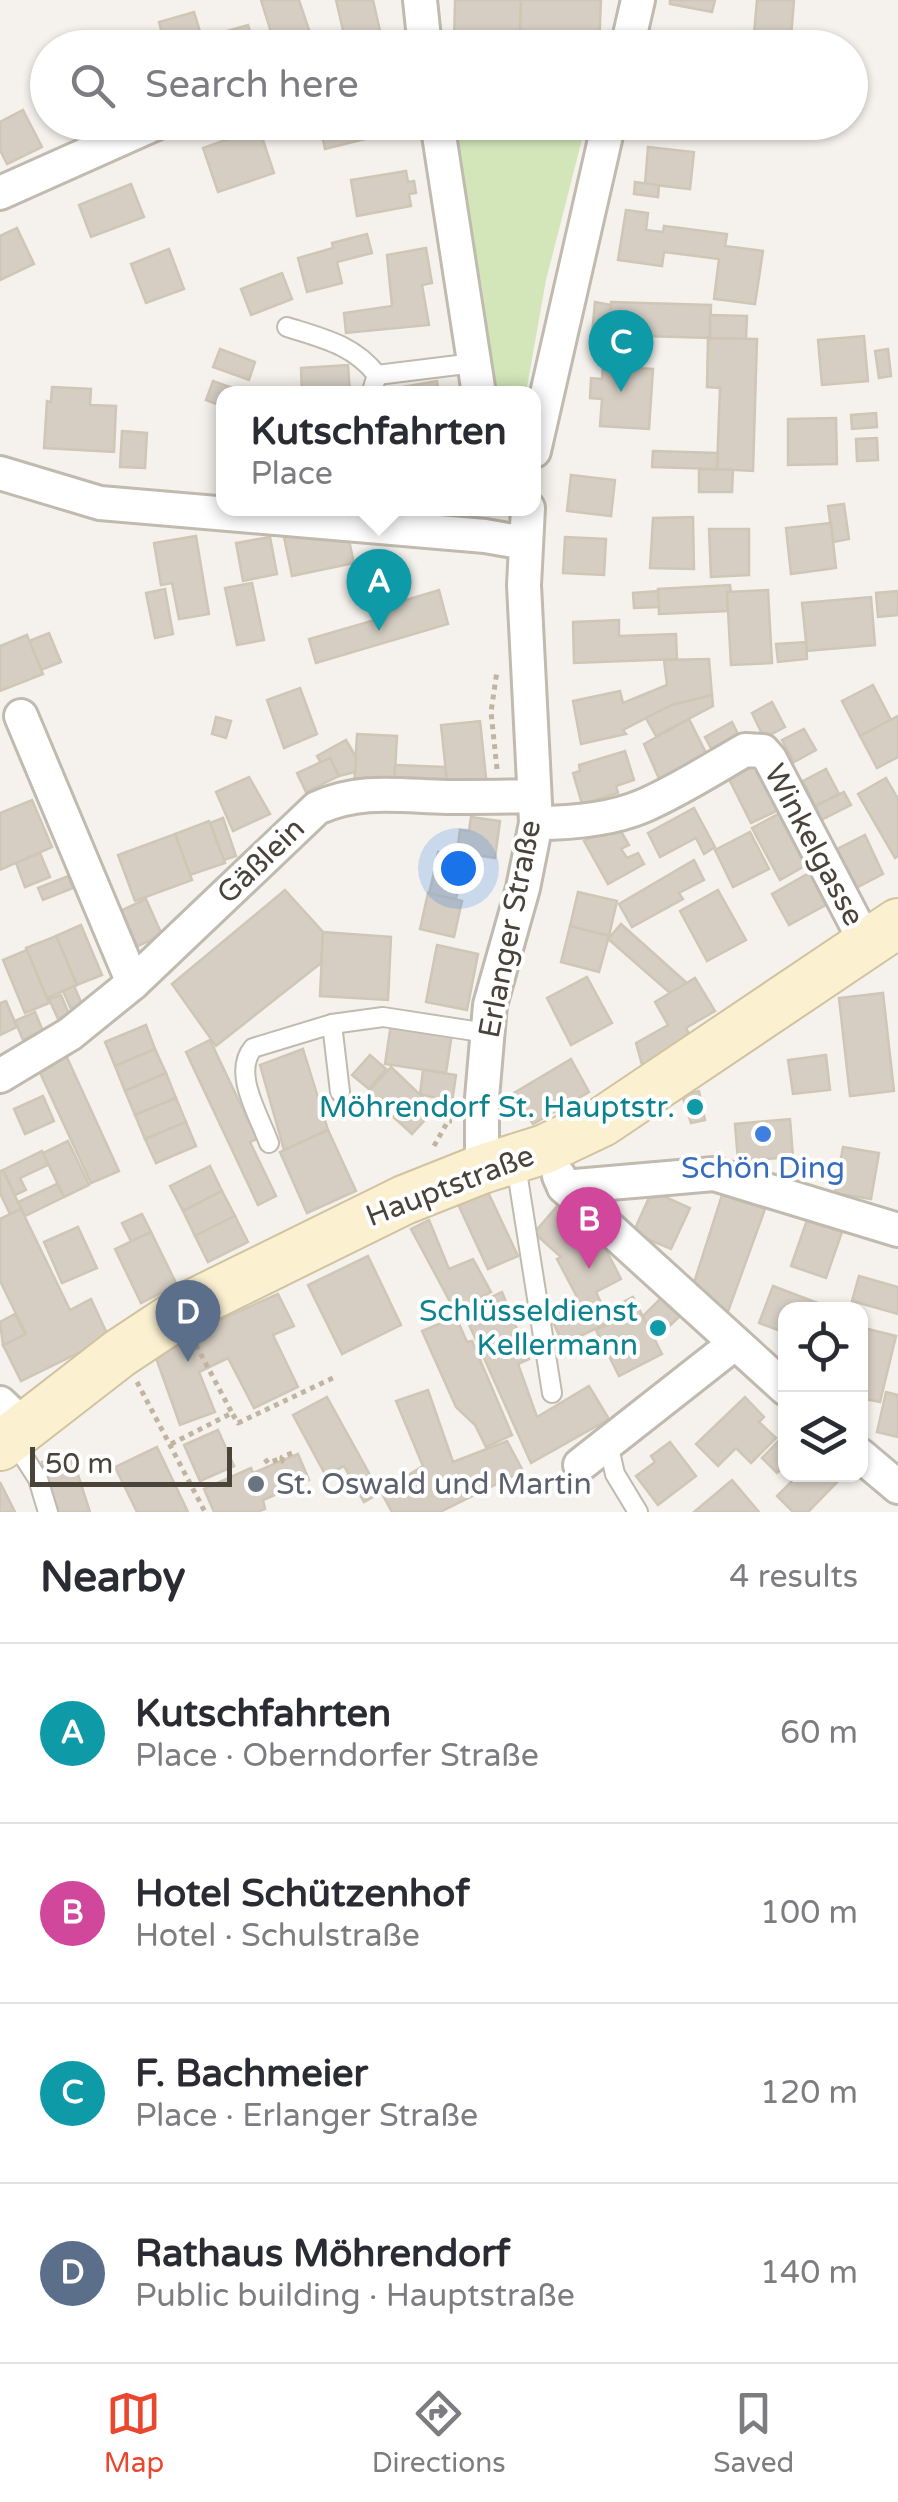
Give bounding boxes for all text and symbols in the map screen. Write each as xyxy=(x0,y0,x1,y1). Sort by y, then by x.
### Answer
search box xyxy=(30,30,868,140)
icon: search xyxy=(65,58,120,113)
text: Search here xyxy=(145,62,359,108)
pin: C xyxy=(588,310,654,392)
popup xyxy=(216,386,541,516)
text: Kutschfahrten xyxy=(250,409,507,455)
text: Place xyxy=(250,455,333,493)
pin: A xyxy=(346,548,412,631)
street label: Winkelgasse xyxy=(756,758,872,932)
street label: Gäßlein xyxy=(209,810,313,912)
street label: Erlanger Straße xyxy=(471,817,549,1041)
your location xyxy=(433,843,484,894)
place label: Möhrendorf St. Hauptstr. xyxy=(319,1089,675,1126)
marker: Möhrendorf St. Hauptstr. xyxy=(684,1096,706,1118)
marker: Schön Ding xyxy=(752,1123,774,1145)
street label: Hauptstraße xyxy=(361,1137,539,1235)
place label: Schön Ding xyxy=(681,1150,845,1187)
pin: B xyxy=(556,1186,622,1269)
pin: D xyxy=(156,1280,220,1362)
place label: Schlüsseldienst Kellermann xyxy=(419,1293,638,1364)
map controls xyxy=(778,1302,868,1482)
button: locate xyxy=(778,1302,868,1392)
marker: Schlüsseldienst Kellermann xyxy=(647,1317,669,1339)
button: layers xyxy=(778,1392,868,1482)
scale bar xyxy=(30,1442,232,1486)
text: 50 m xyxy=(45,1447,113,1481)
place label: St. Oswald und Martin xyxy=(276,1466,592,1503)
marker: St. Oswald und Martin xyxy=(245,1473,267,1495)
text: Nearby xyxy=(40,1552,185,1603)
text: 4 results xyxy=(729,1558,858,1596)
text: Kutschfahrten xyxy=(135,1691,391,1737)
text: A xyxy=(61,1714,84,1752)
text: 60 m xyxy=(780,1714,858,1752)
text: Place · Oberndorfer Straße xyxy=(135,1737,539,1775)
text: Hotel Schützenhof xyxy=(135,1871,470,1917)
text: B xyxy=(61,1894,84,1932)
text: 100 m xyxy=(760,1894,858,1932)
text: Hotel · Schulstraße xyxy=(135,1917,420,1955)
text: F. Bachmeier xyxy=(135,2051,368,2097)
text: C xyxy=(61,2074,84,2112)
text: 120 m xyxy=(760,2074,858,2112)
text: Place · Erlanger Straße xyxy=(135,2097,478,2135)
text: Rathaus Möhrendorf xyxy=(135,2231,510,2277)
text: D xyxy=(60,2254,85,2292)
text: 140 m xyxy=(760,2254,858,2292)
text: Public building · Hauptstraße xyxy=(135,2277,575,2315)
tab: Map xyxy=(104,2386,164,2480)
tab: Directions xyxy=(372,2386,506,2480)
tab: Saved xyxy=(713,2386,794,2480)

